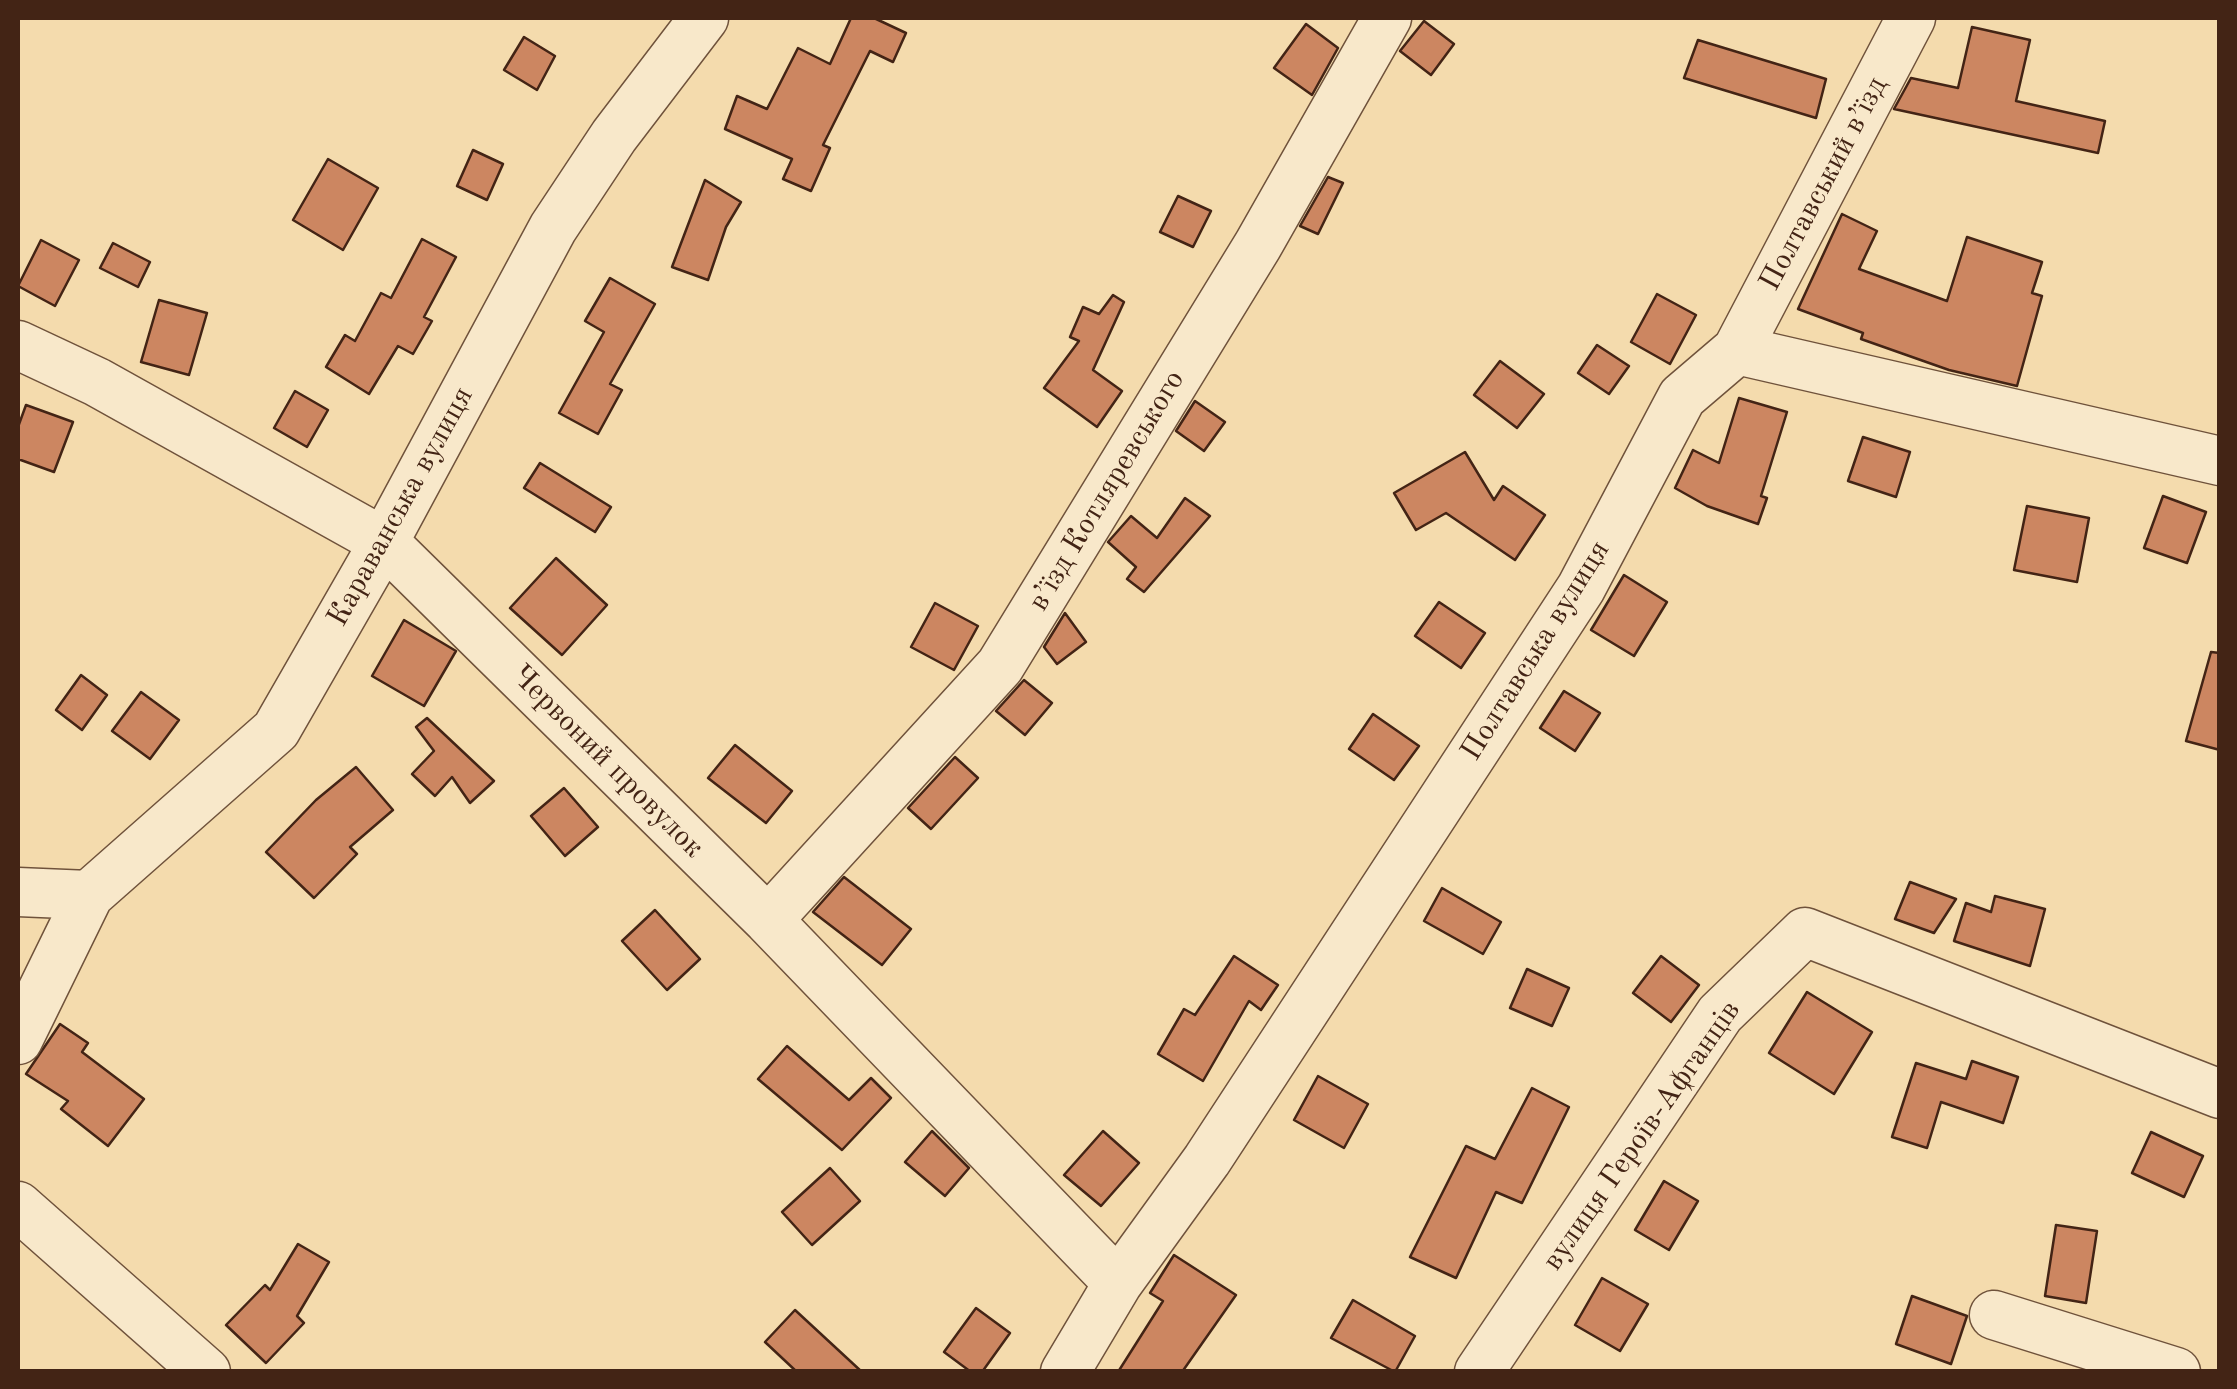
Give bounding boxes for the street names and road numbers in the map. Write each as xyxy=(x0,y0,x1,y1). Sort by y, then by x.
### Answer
street label: Полтавський в’їзд xyxy=(1752,71,1896,297)
street label: в’їзд Котляревського xyxy=(1021,364,1193,618)
street label: Караванська вулиця xyxy=(320,381,482,633)
street label: Полтавська вулиця xyxy=(1454,534,1618,768)
street label: Червоний провулок xyxy=(503,658,711,866)
street label: вулиця Героїв-Афганців xyxy=(1535,994,1749,1278)

